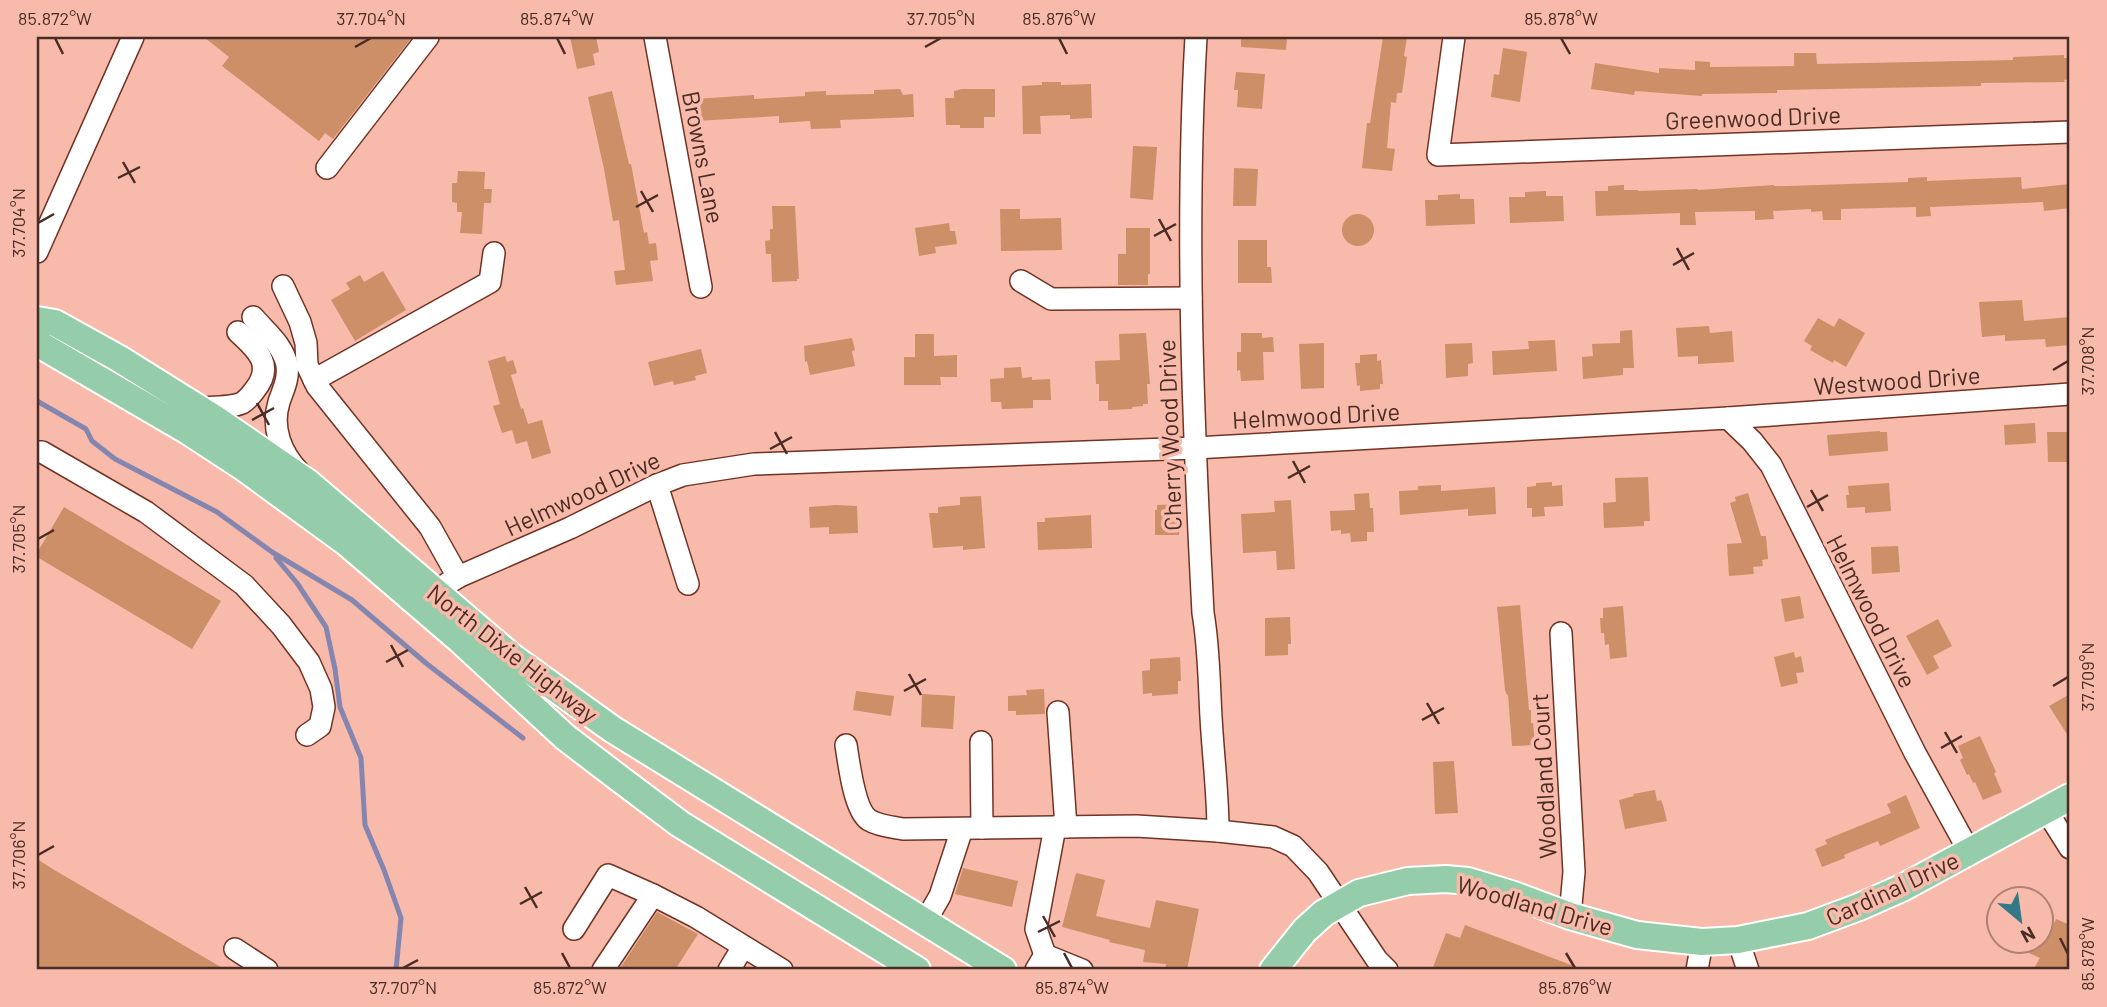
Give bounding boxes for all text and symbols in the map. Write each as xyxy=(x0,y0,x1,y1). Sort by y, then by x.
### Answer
text: 85.872°W xyxy=(18,7,92,29)
text: 37.704°N xyxy=(336,7,406,29)
text: 85.874°W xyxy=(520,7,594,29)
text: 37.705°N xyxy=(907,7,975,29)
text: 85.876°W xyxy=(1022,7,1096,29)
text: 85.878°W xyxy=(1524,7,1598,29)
street label: Browns Lane xyxy=(677,88,731,226)
street label: Greenwood Drive xyxy=(1665,99,1841,135)
text: 37.704°N xyxy=(7,188,29,258)
text: 37.708°N xyxy=(2076,326,2098,396)
street label: Cherry Wood Drive xyxy=(1151,339,1187,531)
street label: Westwood Drive xyxy=(1813,360,1981,400)
street label: Helmwood Drive xyxy=(1231,396,1401,434)
street label: Helmwood Drive xyxy=(500,444,664,542)
text: 37.705°N xyxy=(7,505,29,573)
street label: Helmwood Drive xyxy=(1821,530,1923,692)
street label: North Dixie Highway xyxy=(422,577,604,729)
text: 37.709°N xyxy=(2076,642,2098,712)
street label: Woodland Court xyxy=(1524,692,1562,860)
text: 37.706°N xyxy=(7,821,29,889)
street label: Cardinal Drive xyxy=(1821,845,1963,931)
street label: Woodland Drive xyxy=(1454,869,1616,941)
north arrow xyxy=(1984,884,2054,954)
text: 85.878°W xyxy=(2076,917,2098,991)
text: N xyxy=(2017,922,2040,948)
text: 37.707°N xyxy=(369,976,437,998)
text: 85.872°W xyxy=(533,976,607,998)
text: 85.874°W xyxy=(1035,976,1109,998)
text: 85.876°W xyxy=(1538,976,1612,998)

